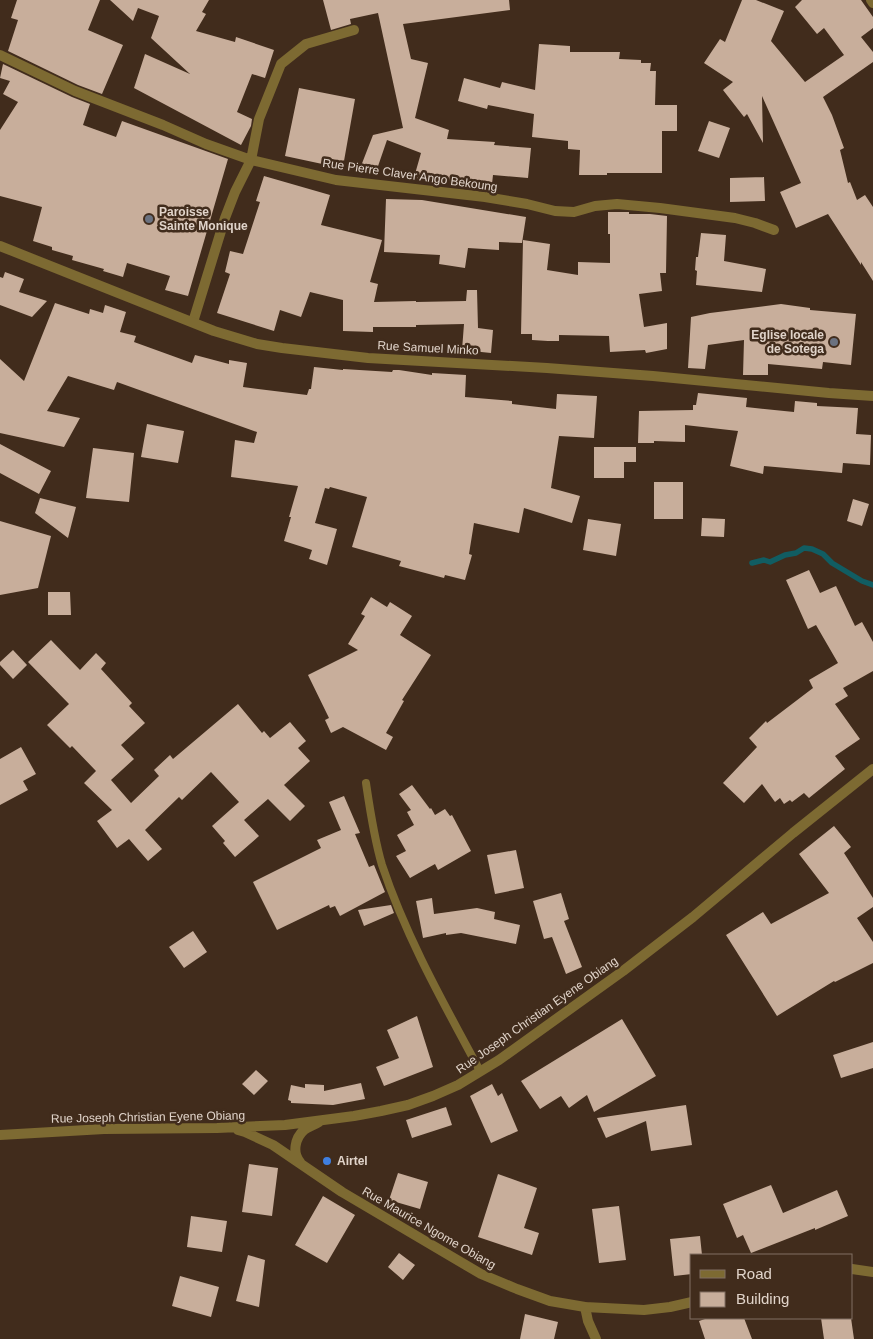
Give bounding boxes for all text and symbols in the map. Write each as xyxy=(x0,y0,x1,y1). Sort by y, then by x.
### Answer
street label: Rue Pierre Claver Ango Bekoung xyxy=(321,156,499,194)
place label: Paroisse Sainte Monique xyxy=(159,205,248,233)
marker: Paroisse Sainte Monique xyxy=(143,213,155,225)
place label: Eglise locale de Sotega xyxy=(751,328,824,356)
marker: Eglise locale de Sotega xyxy=(828,336,840,348)
street label: Rue Samuel Minko xyxy=(377,338,479,358)
street label: Rue Joseph Christian Eyene Obiang xyxy=(453,954,621,1076)
street label: Rue Joseph Christian Eyene Obiang xyxy=(51,1108,245,1126)
place label: Airtel xyxy=(337,1154,368,1168)
marker: Airtel xyxy=(321,1155,333,1167)
street label: Rue Maurice Ngome Obiang xyxy=(360,1184,498,1272)
legend xyxy=(690,1254,853,1319)
text: Road xyxy=(736,1265,772,1282)
text: Building xyxy=(736,1290,789,1307)

